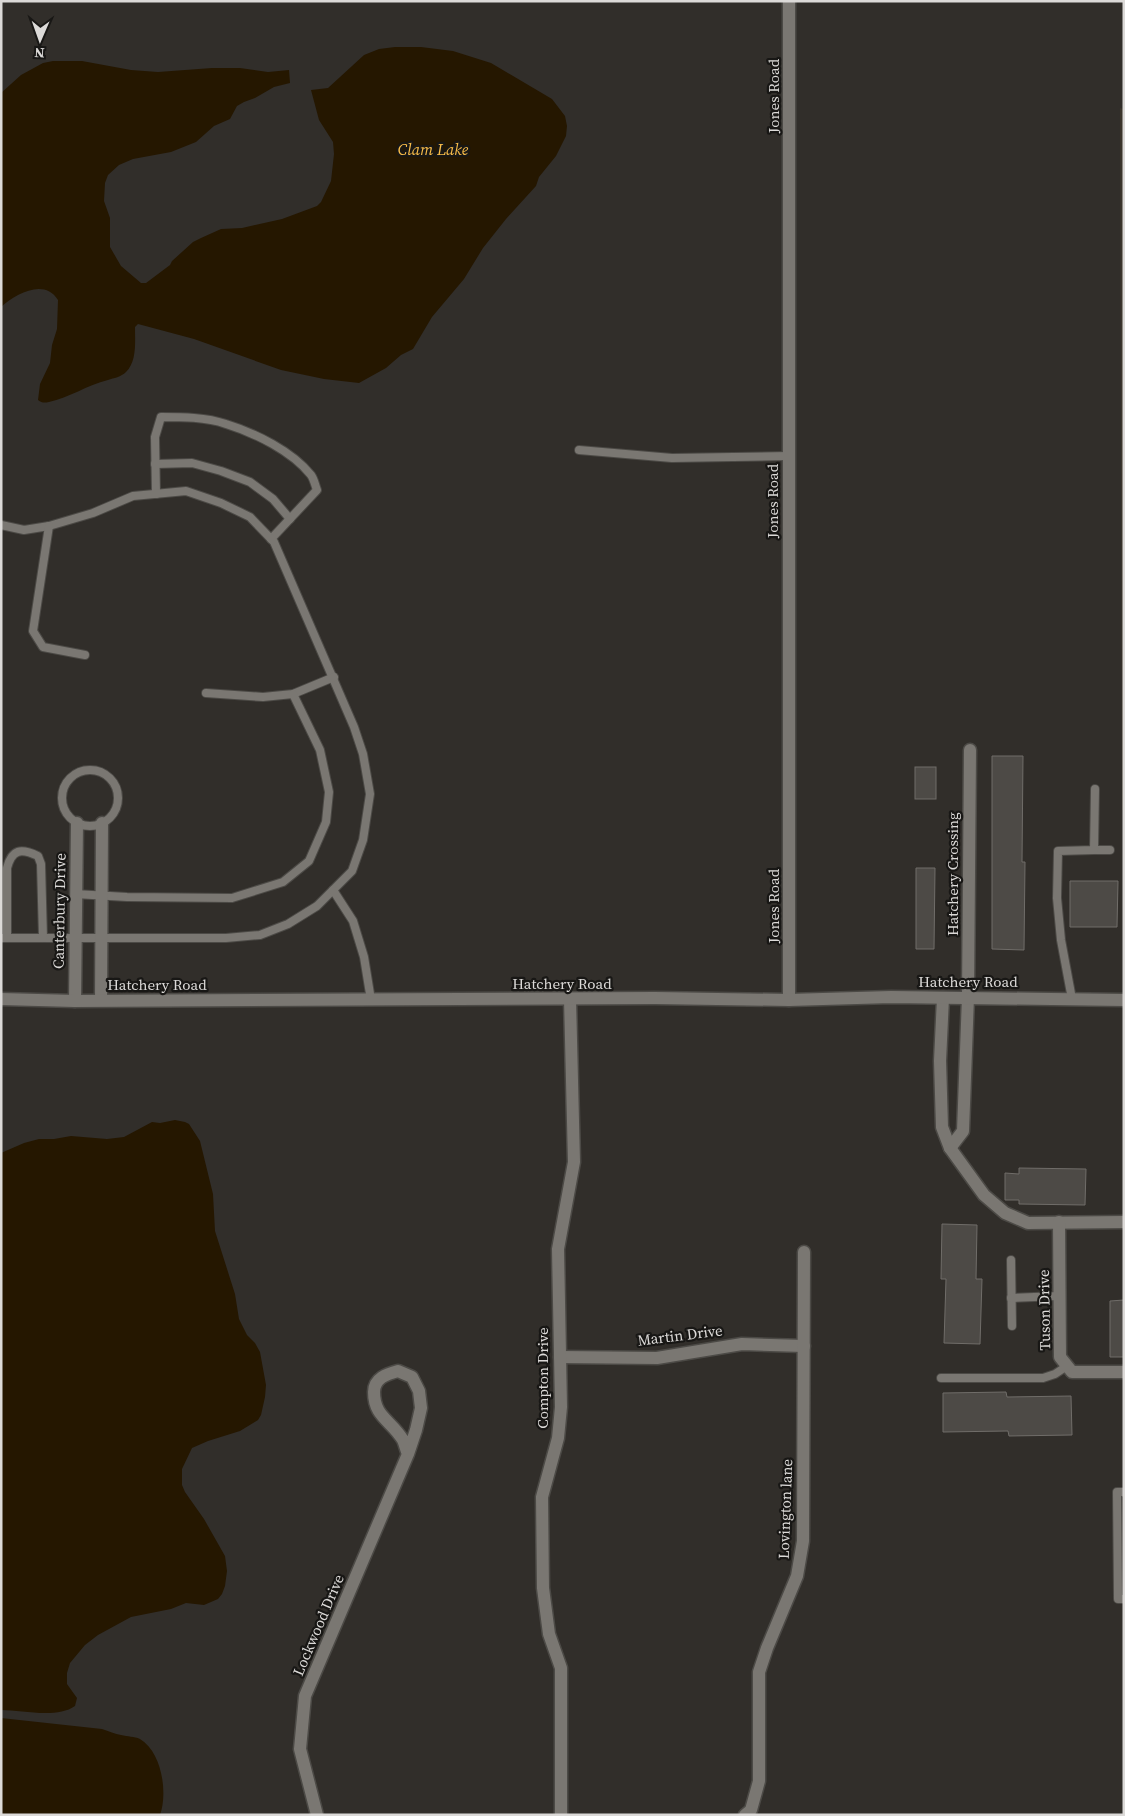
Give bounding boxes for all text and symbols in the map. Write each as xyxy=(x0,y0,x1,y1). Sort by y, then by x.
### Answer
north arrow xyxy=(15,15,65,65)
text: N xyxy=(34,43,45,63)
street label: Jones Road xyxy=(763,58,784,134)
water label: Clam Lake xyxy=(398,138,469,160)
street label: Jones Road xyxy=(762,463,783,539)
street label: Hatchery Crossing xyxy=(942,812,963,936)
street label: Canterbury Drive xyxy=(47,853,71,969)
street label: Jones Road xyxy=(763,868,784,944)
street label: Hatchery Road xyxy=(918,971,1018,992)
street label: Hatchery Road xyxy=(512,973,612,994)
street label: Hatchery Road xyxy=(107,974,207,995)
street label: Tuson Drive xyxy=(1033,1269,1055,1351)
street label: Martin Drive xyxy=(636,1319,724,1351)
street label: Compton Drive xyxy=(532,1327,553,1429)
street label: Lovington lane xyxy=(773,1458,797,1560)
street label: Lockwood Drive xyxy=(287,1571,349,1679)

